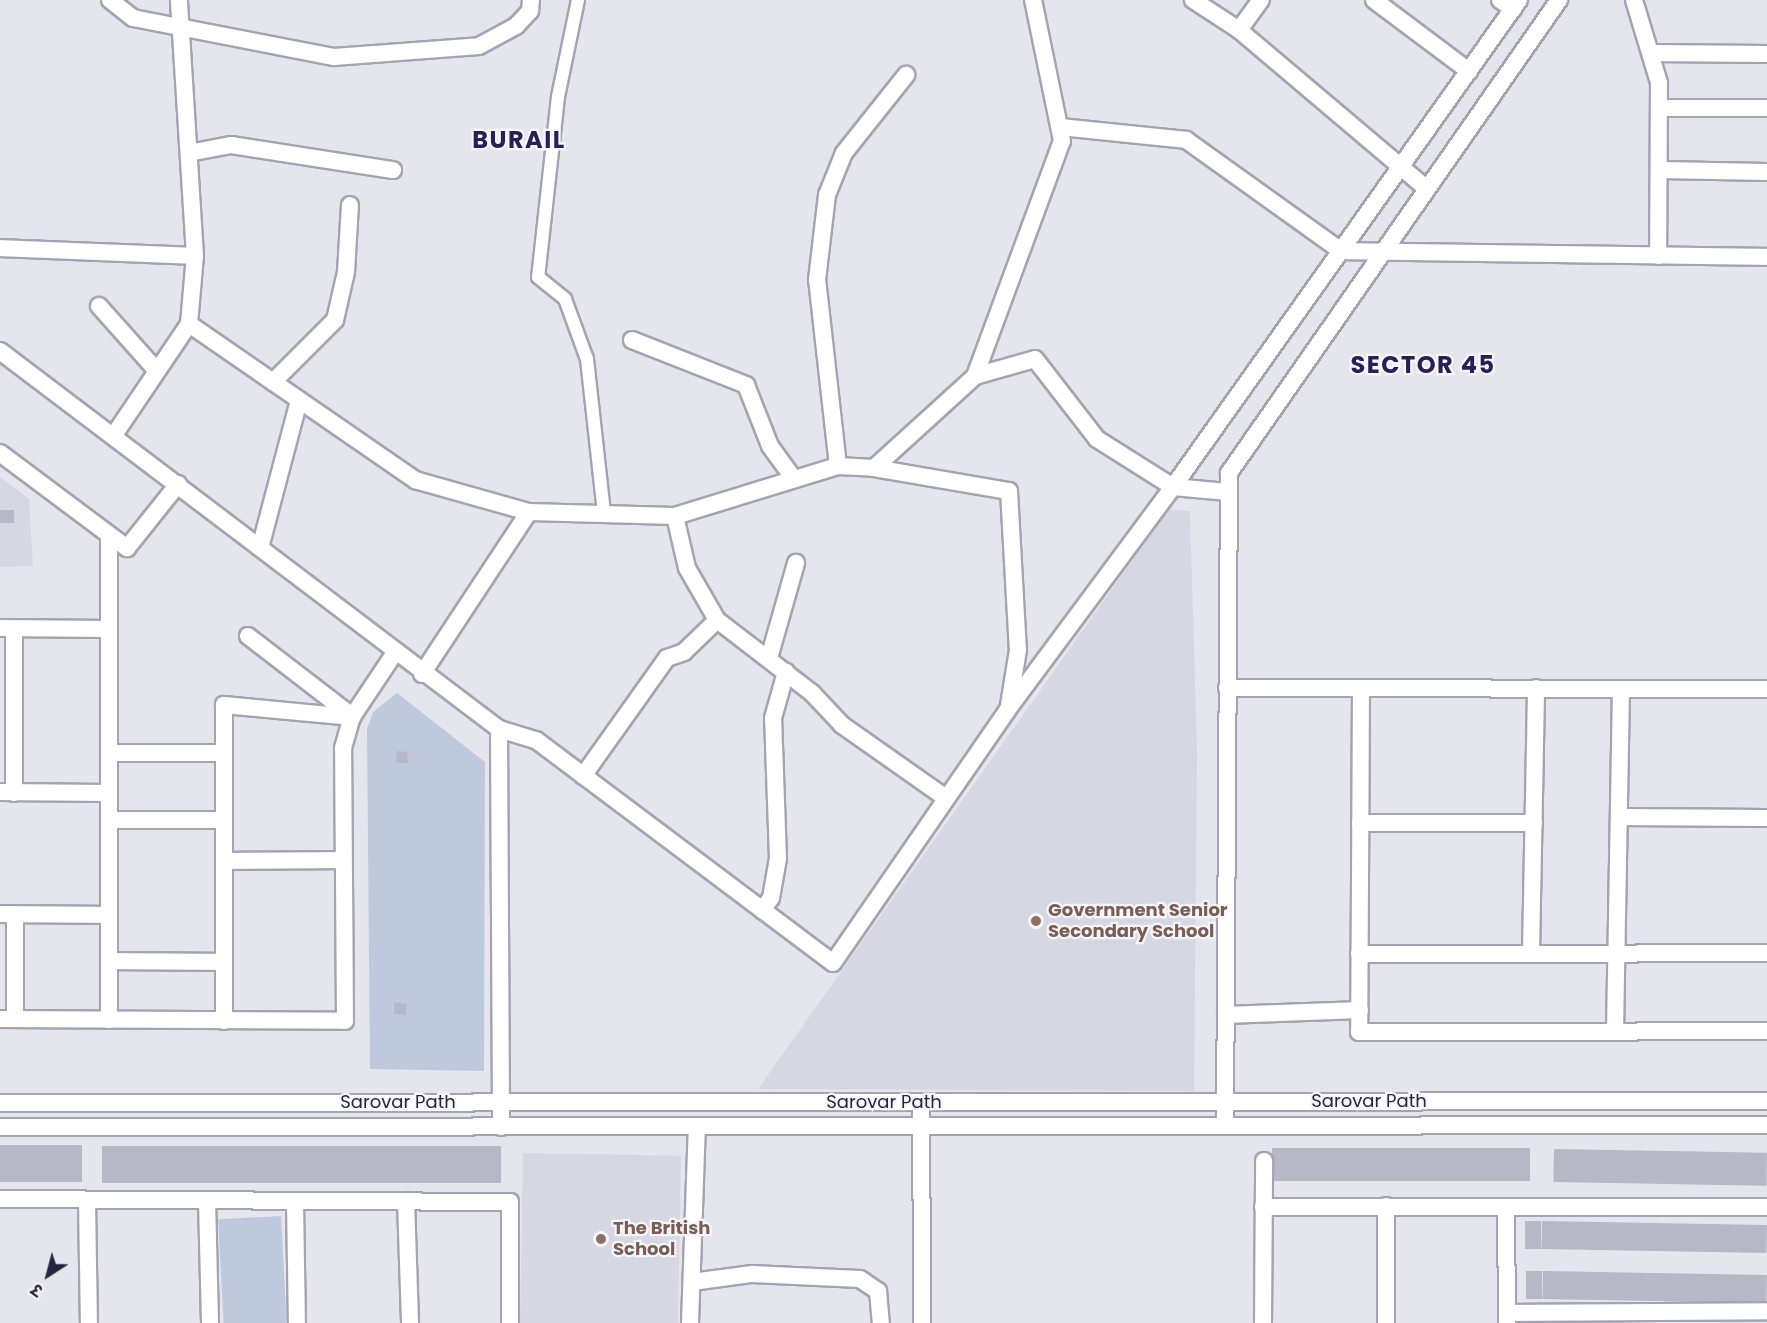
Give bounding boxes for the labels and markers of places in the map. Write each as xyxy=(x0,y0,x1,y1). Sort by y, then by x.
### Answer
place label: Government Senior Secondary School xyxy=(1048,900,1228,942)
marker: Government Senior Secondary School xyxy=(1029,914,1043,928)
place label: The British School xyxy=(613,1218,710,1260)
marker: The British School xyxy=(594,1232,608,1246)

